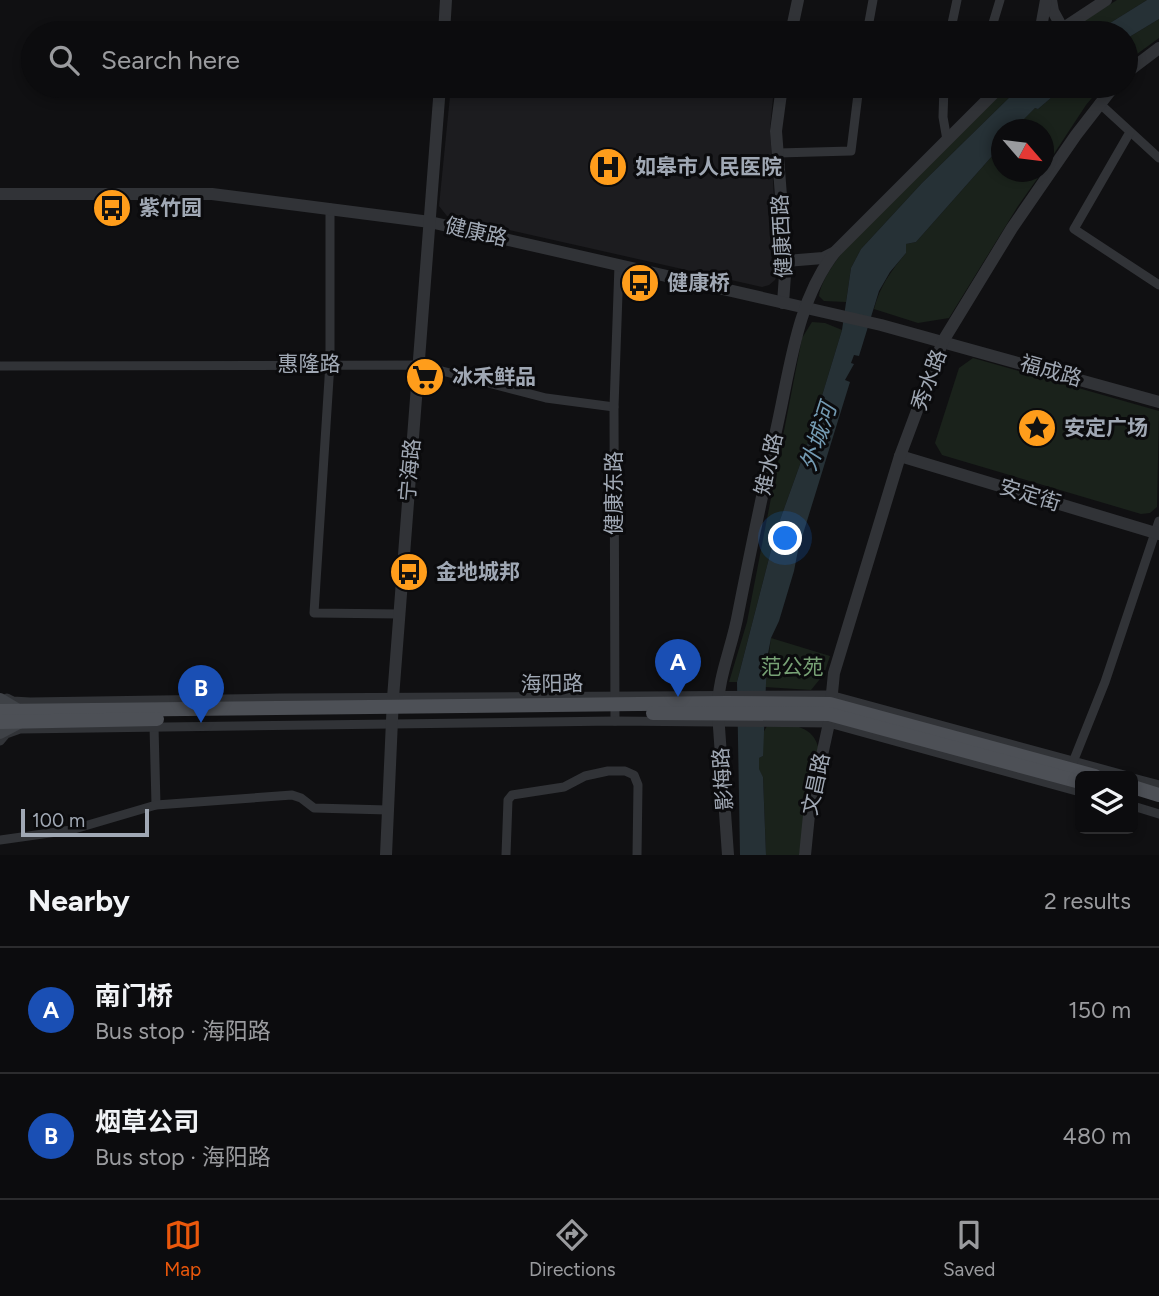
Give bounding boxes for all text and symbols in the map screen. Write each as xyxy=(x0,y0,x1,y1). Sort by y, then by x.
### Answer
search box xyxy=(21,21,1138,98)
icon: search xyxy=(45,41,83,79)
text: Search here xyxy=(101,44,240,76)
north arrow xyxy=(991,119,1054,182)
hospital icon: 如皋市人民医院 xyxy=(587,146,629,188)
place label: 如皋市人民医院 xyxy=(635,154,782,179)
bus stop icon: 紫竹园 xyxy=(91,187,133,229)
street label: 健康西路 xyxy=(767,193,796,279)
place label: 紫竹园 xyxy=(139,195,202,220)
street label: 健康路 xyxy=(443,212,510,251)
bus stop icon: 健康桥 xyxy=(619,262,661,304)
place label: 健康桥 xyxy=(667,270,730,295)
street label: 秀水路 xyxy=(906,346,951,414)
street label: 福成路 xyxy=(1017,350,1085,391)
street label: 惠隆路 xyxy=(278,351,341,376)
supermarket icon: 冰禾鲜品 xyxy=(404,356,446,398)
place label: 冰禾鲜品 xyxy=(452,364,536,389)
water label: 外城河 xyxy=(794,396,843,474)
place icon: 安定广场 xyxy=(1016,407,1058,449)
place label: 安定广场 xyxy=(1064,415,1148,440)
street label: 雉水路 xyxy=(750,430,787,497)
street label: 宁海路 xyxy=(394,437,425,502)
street label: 健康东路 xyxy=(601,451,626,535)
street label: 安定街 xyxy=(996,473,1064,516)
your location xyxy=(768,521,802,555)
bus stop icon: 金地城邦 xyxy=(388,551,430,593)
place label: 金地城邦 xyxy=(436,559,520,584)
pin: A xyxy=(655,639,701,697)
park label: 范公苑 xyxy=(761,654,824,679)
pin: B xyxy=(178,665,224,723)
street label: 海阳路 xyxy=(520,670,584,697)
street label: 影梅路 xyxy=(708,747,737,811)
street label: 文昌路 xyxy=(797,750,834,817)
map controls xyxy=(1075,771,1138,834)
button: layers xyxy=(1075,771,1138,834)
scale bar xyxy=(21,806,149,838)
text: 100 m xyxy=(32,809,85,832)
text: Nearby xyxy=(28,882,130,919)
text: 2 results xyxy=(1044,887,1131,915)
text: 南门桥 xyxy=(95,980,173,1012)
text: A xyxy=(43,996,59,1024)
text: 150 m xyxy=(1068,996,1131,1024)
text: Bus stop · 海阳路 xyxy=(95,1017,271,1045)
text: 烟草公司 xyxy=(95,1106,199,1138)
text: B xyxy=(44,1122,58,1150)
text: 480 m xyxy=(1063,1122,1131,1150)
text: Bus stop · 海阳路 xyxy=(95,1143,271,1171)
tab: Map xyxy=(164,1216,202,1281)
tab: Directions xyxy=(529,1216,616,1281)
tab: Saved xyxy=(943,1216,995,1281)

